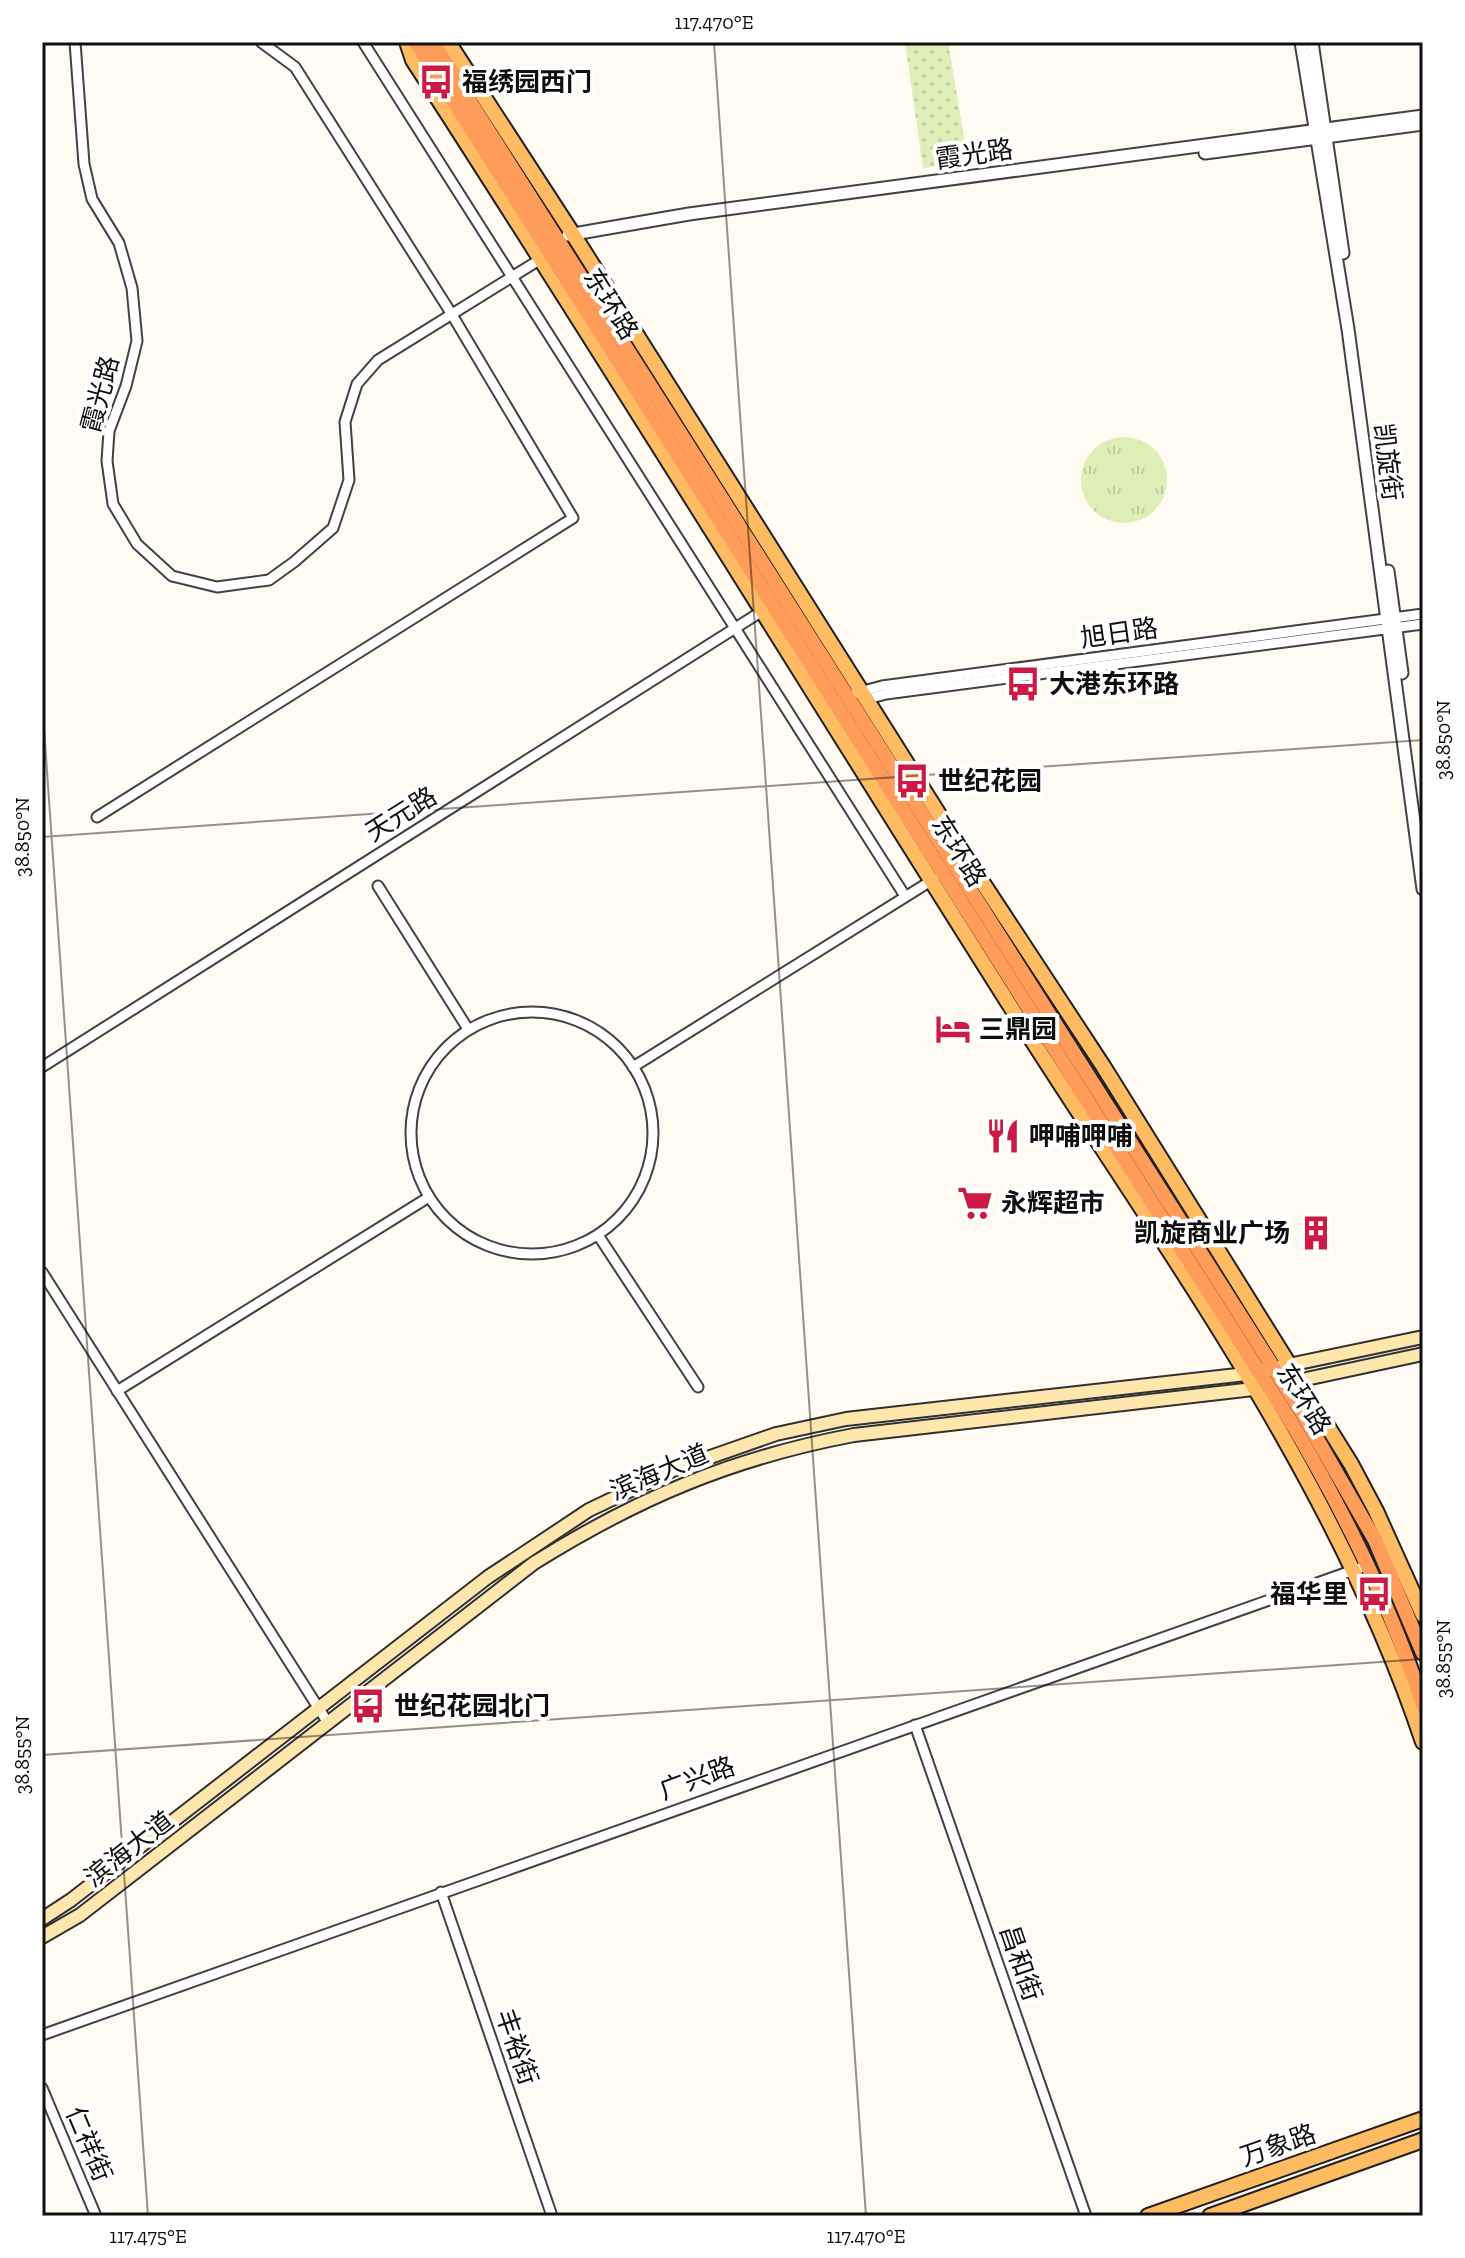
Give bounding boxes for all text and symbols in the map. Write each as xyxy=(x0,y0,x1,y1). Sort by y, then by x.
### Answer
text: 117.470°E xyxy=(675,10,753,34)
bus stop icon: 福绣园西门 xyxy=(417,63,455,101)
place label: 福绣园西门 xyxy=(462,66,592,98)
street label: 霞光路 xyxy=(933,133,1015,175)
street label: 东环路 xyxy=(577,262,645,346)
street label: 霞光路 xyxy=(74,352,126,436)
street label: 凯旋街 xyxy=(1367,421,1409,503)
street label: 旭日路 xyxy=(1078,612,1160,654)
bus stop icon: 大港东环路 xyxy=(1004,665,1042,703)
place label: 大港东环路 xyxy=(1049,668,1179,700)
text: 38.850°N xyxy=(1431,700,1455,780)
bus stop icon: 世纪花园 xyxy=(893,762,931,800)
place label: 世纪花园 xyxy=(938,765,1042,797)
street label: 天元路 xyxy=(359,780,443,848)
text: 38.850°N xyxy=(10,797,34,877)
street label: 东环路 xyxy=(925,809,993,893)
hotel icon: 三鼎园 xyxy=(934,1010,972,1048)
place label: 三鼎园 xyxy=(979,1013,1057,1045)
restaurant icon: 呷哺呷哺 xyxy=(984,1117,1022,1155)
place label: 呷哺呷哺 xyxy=(1029,1120,1133,1152)
supermarket icon: 永辉超市 xyxy=(956,1184,994,1222)
place label: 永辉超市 xyxy=(1001,1187,1105,1219)
building icon: 凯旋商业广场 xyxy=(1297,1214,1335,1252)
place label: 凯旋商业广场 xyxy=(1134,1217,1290,1249)
street label: 东环路 xyxy=(1270,1357,1338,1441)
street label: 滨海大道 xyxy=(605,1437,713,1507)
bus stop icon: 福华里 xyxy=(1355,1575,1393,1613)
place label: 福华里 xyxy=(1270,1578,1348,1610)
text: 38.855°N xyxy=(1431,1620,1455,1698)
bus stop icon: 世纪花园北门 xyxy=(349,1687,387,1725)
place label: 世纪花园北门 xyxy=(394,1690,550,1722)
text: 38.855°N xyxy=(10,1716,34,1794)
street label: 广兴路 xyxy=(655,1750,739,1806)
street label: 滨海大道 xyxy=(78,1804,180,1894)
street label: 昌和街 xyxy=(993,1921,1049,2005)
street label: 丰裕街 xyxy=(489,2005,545,2089)
street label: 仁祥街 xyxy=(59,2102,119,2186)
street label: 万象路 xyxy=(1236,2117,1320,2173)
text: 117.475°E xyxy=(109,2224,187,2248)
text: 117.470°E xyxy=(827,2224,905,2248)

